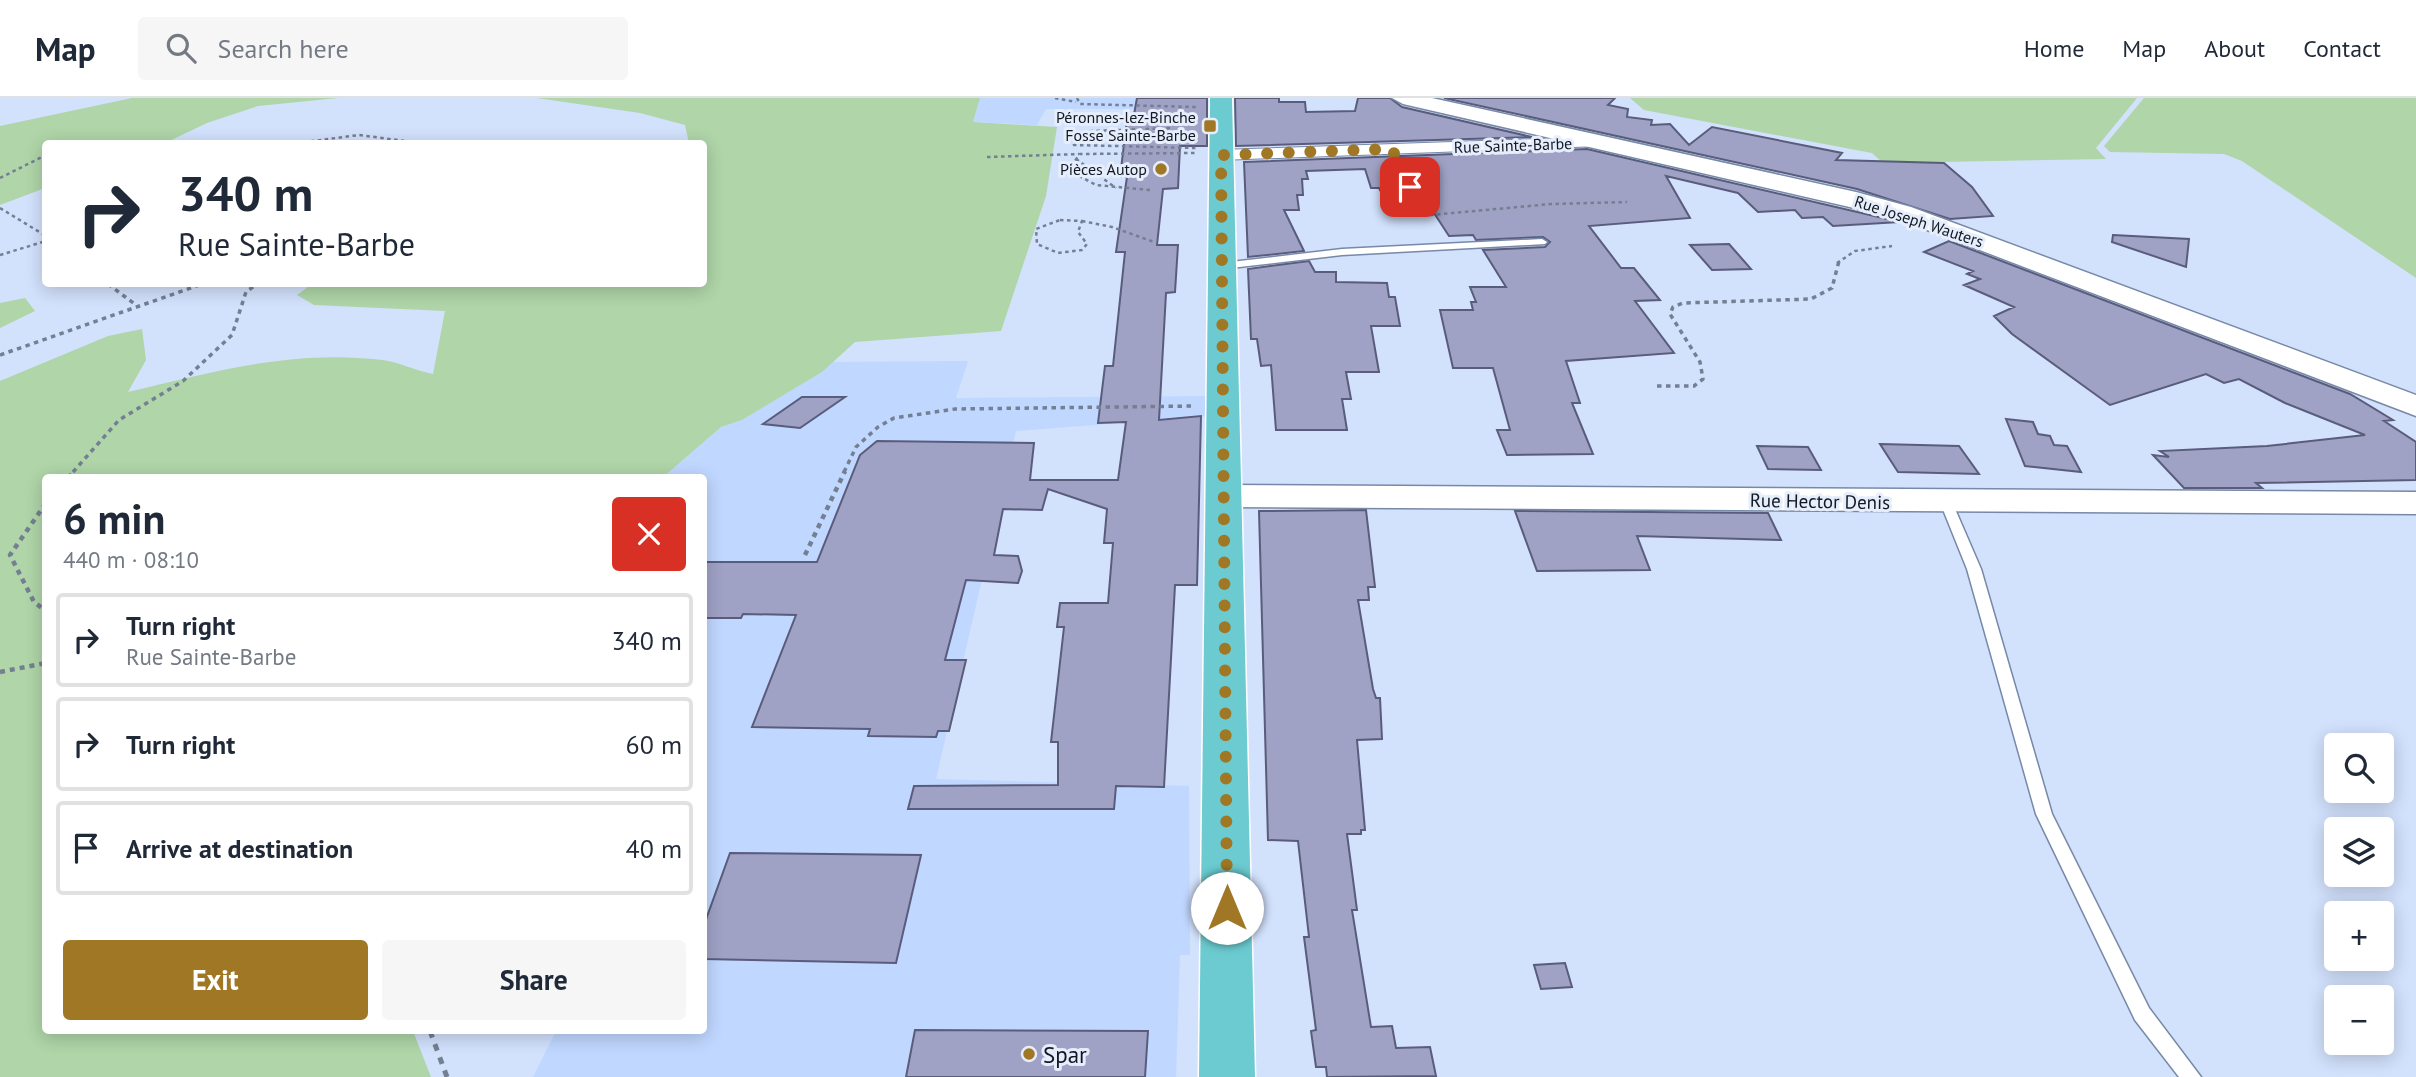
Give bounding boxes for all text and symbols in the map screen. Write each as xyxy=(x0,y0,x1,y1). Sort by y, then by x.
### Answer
search box xyxy=(138,17,628,80)
text: Map xyxy=(35,27,96,70)
icon: search xyxy=(162,29,200,67)
text: Search here xyxy=(218,32,349,65)
text: Home xyxy=(2024,33,2084,64)
text: Map xyxy=(2122,33,2166,64)
text: About xyxy=(2204,33,2265,64)
text: Contact xyxy=(2303,33,2381,64)
place label: Péronnes-lez-Binche Fosse Sainte-Barbe xyxy=(1056,107,1196,145)
marker: Péronnes-lez-Binche Fosse Sainte-Barbe xyxy=(1202,118,1218,134)
street label: Rue Sainte-Barbe xyxy=(1453,133,1573,157)
pin xyxy=(1380,157,1440,217)
place label: Pièces Autop xyxy=(1060,159,1147,179)
text: 340 m xyxy=(178,161,313,225)
marker: Pièces Autop xyxy=(1153,161,1169,177)
icon: right xyxy=(63,168,154,259)
icon: arrive xyxy=(1391,168,1429,206)
street label: Rue Joseph Wauters xyxy=(1852,191,1986,251)
text: Rue Sainte-Barbe xyxy=(178,223,415,265)
street label: Rue Hector Denis xyxy=(1750,488,1890,514)
text: 6 min xyxy=(63,491,165,546)
button: close xyxy=(612,497,686,571)
text: 440 m · 08:10 xyxy=(63,545,199,574)
text: Turn right xyxy=(126,609,235,642)
icon: right xyxy=(67,621,105,659)
text: 340 m xyxy=(611,624,682,657)
text: Rue Sainte-Barbe xyxy=(126,642,296,671)
icon: right xyxy=(67,725,105,763)
text: Turn right xyxy=(126,728,235,761)
text: 60 m xyxy=(626,728,682,761)
map controls xyxy=(2324,733,2394,1055)
button: search xyxy=(2324,733,2394,803)
button: layers xyxy=(2324,817,2394,887)
icon: arrive xyxy=(67,829,105,867)
text: Arrive at destination xyxy=(126,832,353,865)
text: 40 m xyxy=(626,832,682,865)
position arrow xyxy=(1190,871,1264,945)
button: + xyxy=(2324,901,2394,971)
button: Exit xyxy=(63,940,368,1020)
button: Share xyxy=(382,940,686,1020)
button: − xyxy=(2324,985,2394,1055)
place label: Spar xyxy=(1043,1040,1087,1069)
marker: Spar xyxy=(1021,1046,1037,1062)

